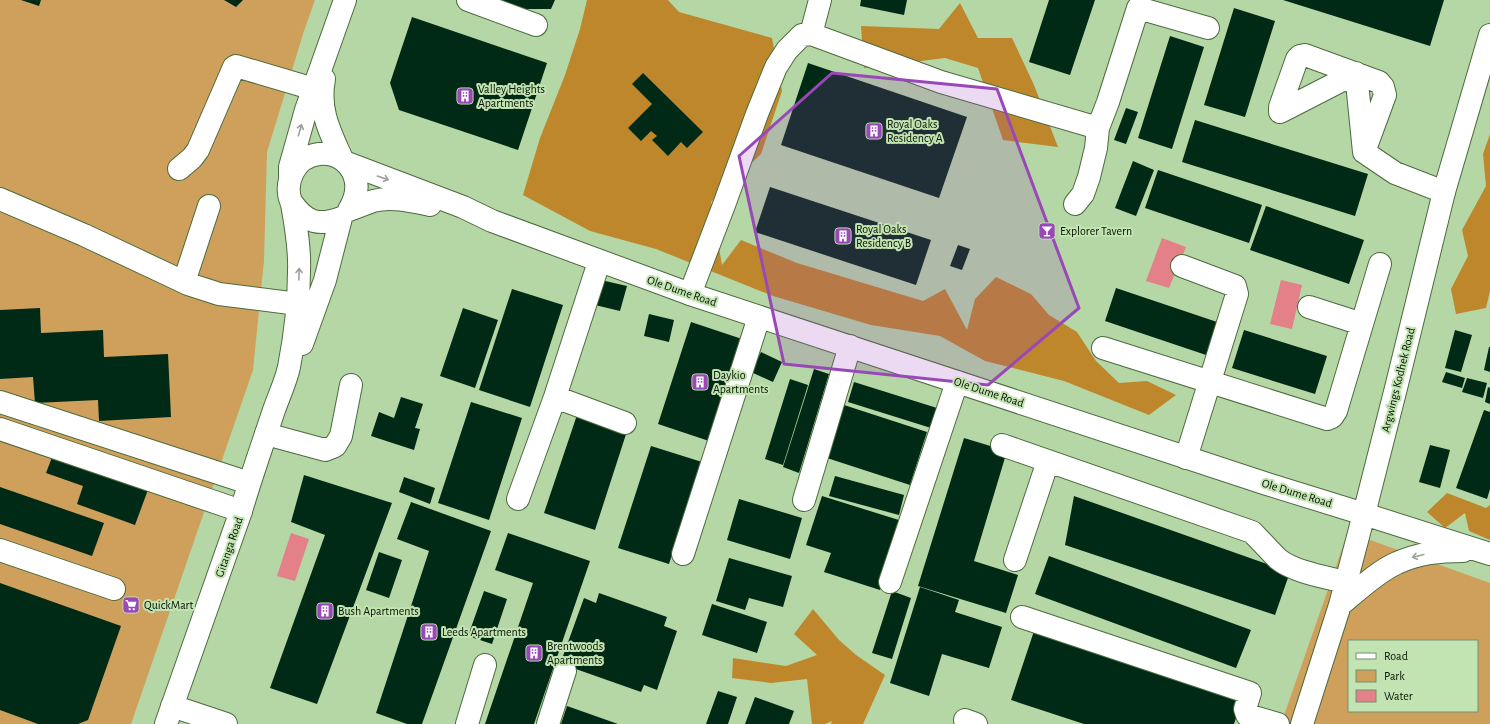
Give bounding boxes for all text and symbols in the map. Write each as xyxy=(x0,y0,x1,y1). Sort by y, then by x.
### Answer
place label: Valley Heights Apartments xyxy=(478,83,545,109)
building icon: Valley Heights Apartments xyxy=(455,86,475,106)
place label: Royal Oaks Residency A xyxy=(887,118,943,145)
building icon: Royal Oaks Residency A xyxy=(864,121,884,141)
one-way arrow xyxy=(297,123,304,136)
one-way arrow xyxy=(377,174,389,182)
bar icon: Explorer Tavern xyxy=(1037,221,1057,241)
place label: Royal Oaks Residency B xyxy=(856,223,911,250)
place label: Explorer Tavern xyxy=(1060,225,1132,237)
building icon: Royal Oaks Residency B xyxy=(833,226,853,246)
one-way arrow xyxy=(295,268,303,281)
street label: Ole Dume Road xyxy=(646,273,718,309)
street label: Argwings Kodhek Road xyxy=(1379,326,1417,434)
place label: Daykio Apartments xyxy=(713,369,769,395)
building icon: Daykio Apartments xyxy=(690,372,710,392)
street label: Ole Dume Road xyxy=(953,375,1025,409)
street label: Ole Dume Road xyxy=(1260,477,1334,509)
street label: Gitanga Road xyxy=(213,515,245,579)
one-way arrow xyxy=(1412,553,1425,560)
supermarket icon: QuickMart xyxy=(121,595,141,615)
place label: QuickMart xyxy=(144,599,193,612)
building icon: Bush Apartments xyxy=(315,601,335,621)
place label: Bush Apartments xyxy=(338,605,419,617)
building icon: Leeds Apartments xyxy=(419,622,439,642)
place label: Leeds Apartments xyxy=(442,626,526,638)
place label: Brentwoods Apartments xyxy=(547,640,603,666)
legend xyxy=(1348,640,1478,712)
building icon: Brentwoods Apartments xyxy=(524,643,544,663)
text: Road xyxy=(1384,650,1408,662)
text: Park xyxy=(1384,670,1405,682)
text: Water xyxy=(1384,690,1413,702)

